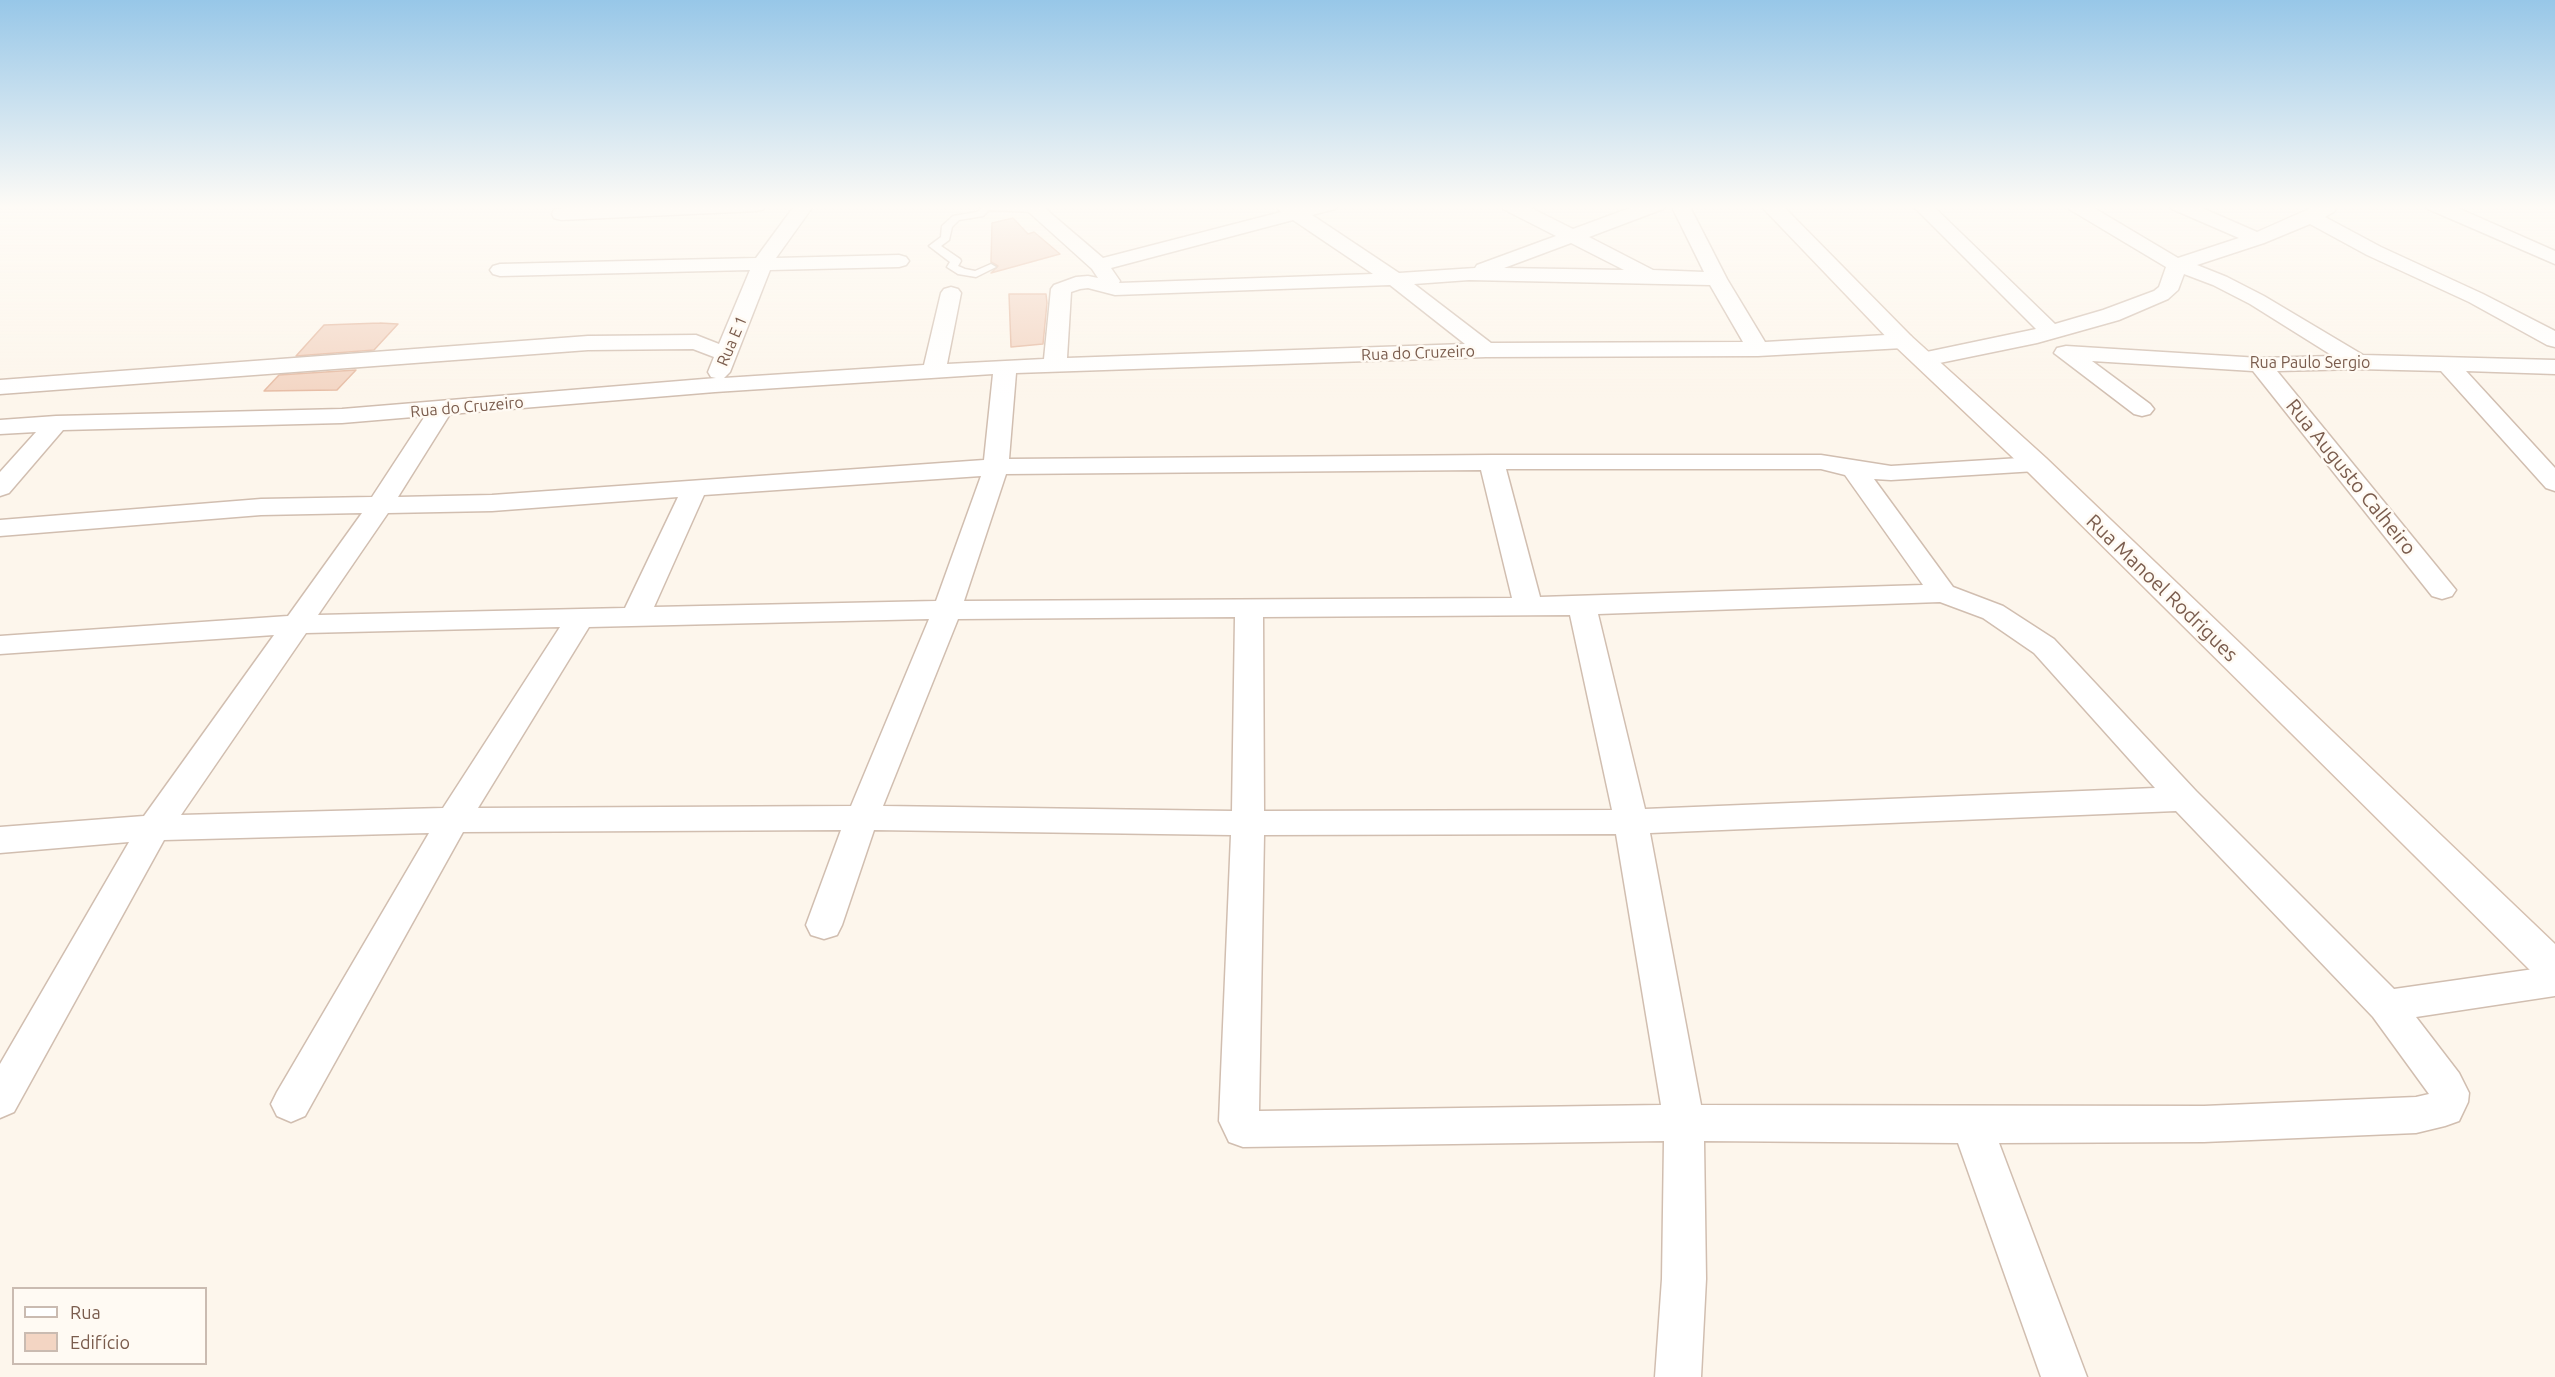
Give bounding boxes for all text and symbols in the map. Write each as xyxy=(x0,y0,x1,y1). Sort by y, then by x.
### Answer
street label: Rua E 1 xyxy=(713,313,751,369)
street label: Rua do Cruzeiro xyxy=(1361,341,1475,365)
street label: Rua Paulo Sergio xyxy=(2250,353,2370,373)
street label: Rua do Cruzeiro xyxy=(410,392,524,422)
street label: Rua Augusto Calheiro xyxy=(2281,394,2421,560)
street label: Rua Manoel Rodrigues xyxy=(2081,509,2243,667)
legend xyxy=(12,1287,207,1365)
text: Rua xyxy=(70,1302,101,1322)
text: Edifício xyxy=(70,1332,130,1352)

